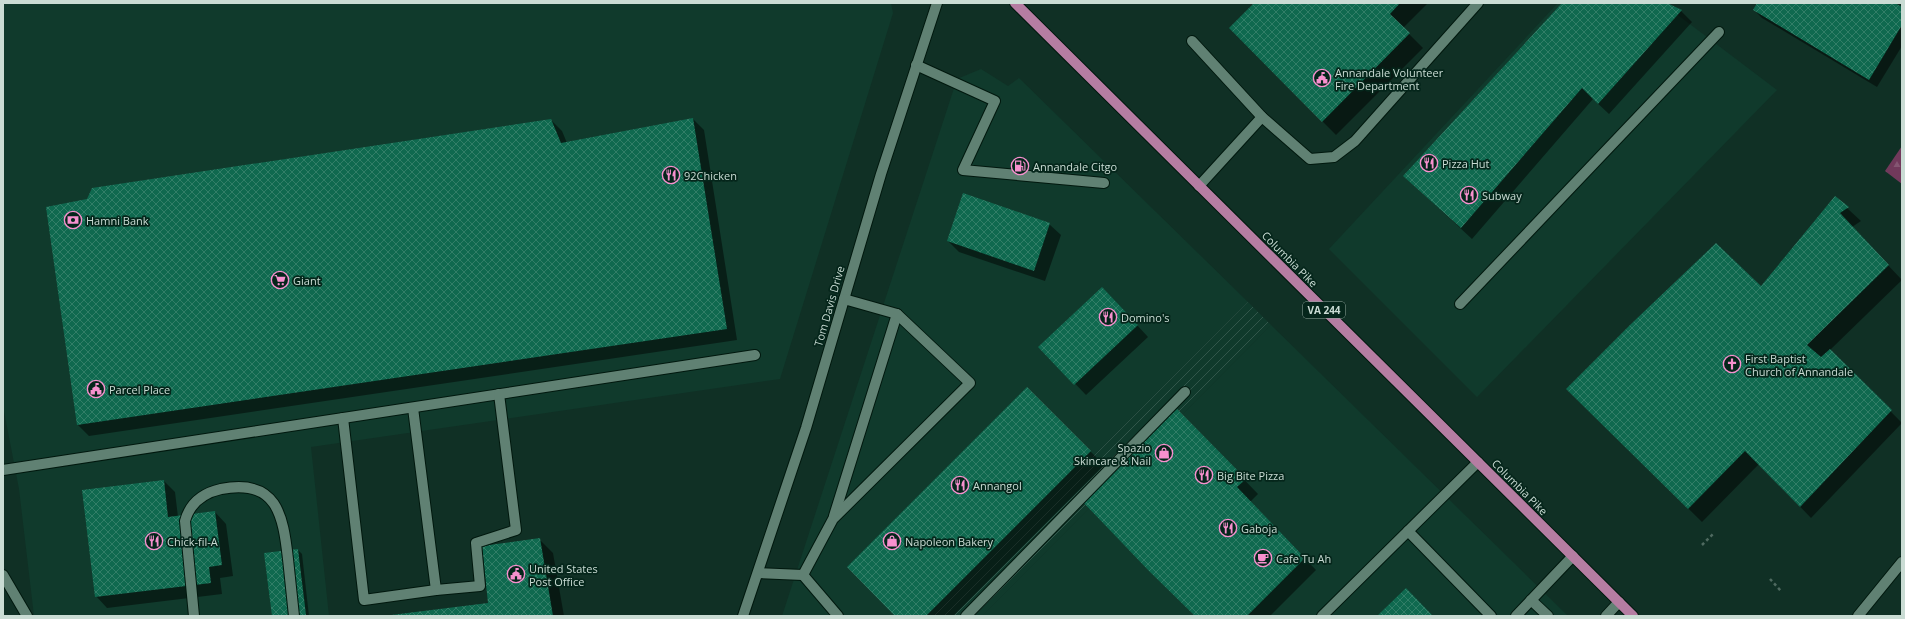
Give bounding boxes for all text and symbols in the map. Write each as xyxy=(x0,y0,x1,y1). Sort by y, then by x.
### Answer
place label: Annandale Volunteer Fire Department xyxy=(1335,65,1444,93)
public building icon: Annandale Volunteer Fire Department xyxy=(1312,68,1332,88)
restaurant icon: Pizza Hut xyxy=(1419,153,1439,173)
fuel station icon: Annandale Citgo xyxy=(1010,156,1030,176)
place label: Pizza Hut xyxy=(1442,156,1490,171)
place label: Annandale Citgo xyxy=(1033,159,1118,174)
restaurant icon: 92Chicken xyxy=(661,165,681,185)
place label: 92Chicken xyxy=(684,168,737,183)
restaurant icon: Subway xyxy=(1459,185,1479,205)
place label: Subway xyxy=(1482,188,1522,203)
bank icon: Hamni Bank xyxy=(63,210,83,230)
place label: Hamni Bank xyxy=(86,213,149,228)
street label: Columbia Pike xyxy=(1259,228,1321,290)
street label: Tom Davis Drive xyxy=(810,264,848,348)
supermarket icon: Giant xyxy=(270,270,290,290)
place label: Giant xyxy=(293,273,321,288)
road number: VA 244 xyxy=(1303,302,1345,318)
restaurant icon: Domino's xyxy=(1098,307,1118,327)
place label: Domino's xyxy=(1121,310,1170,325)
place label: First Baptist Church of Annandale xyxy=(1745,351,1853,379)
church icon: First Baptist Church of Annandale xyxy=(1722,354,1742,374)
public building icon: Parcel Place xyxy=(86,379,106,399)
place label: Parcel Place xyxy=(109,382,170,397)
place label: Spazio Skincare & Nail xyxy=(1074,440,1151,468)
shop icon: Spazio Skincare & Nail xyxy=(1154,443,1174,463)
street label: Columbia Pike xyxy=(1489,456,1551,518)
restaurant icon: Big Bite Pizza xyxy=(1194,465,1214,485)
place label: Big Bite Pizza xyxy=(1217,468,1284,483)
restaurant icon: Annangol xyxy=(950,475,970,495)
place label: Annangol xyxy=(973,478,1022,493)
restaurant icon: Gaboja xyxy=(1218,518,1238,538)
place label: Gaboja xyxy=(1241,521,1277,536)
restaurant icon: Chick-fil-A xyxy=(144,531,164,551)
shop icon: Napoleon Bakery xyxy=(882,531,902,551)
place label: Chick-fil-A xyxy=(167,534,218,549)
place label: Napoleon Bakery xyxy=(905,534,994,549)
cafe icon: Cafe Tu Ah xyxy=(1253,548,1273,568)
place label: Cafe Tu Ah xyxy=(1276,551,1331,566)
place label: United States Post Office xyxy=(529,561,598,589)
public building icon: United States Post Office xyxy=(506,564,526,584)

